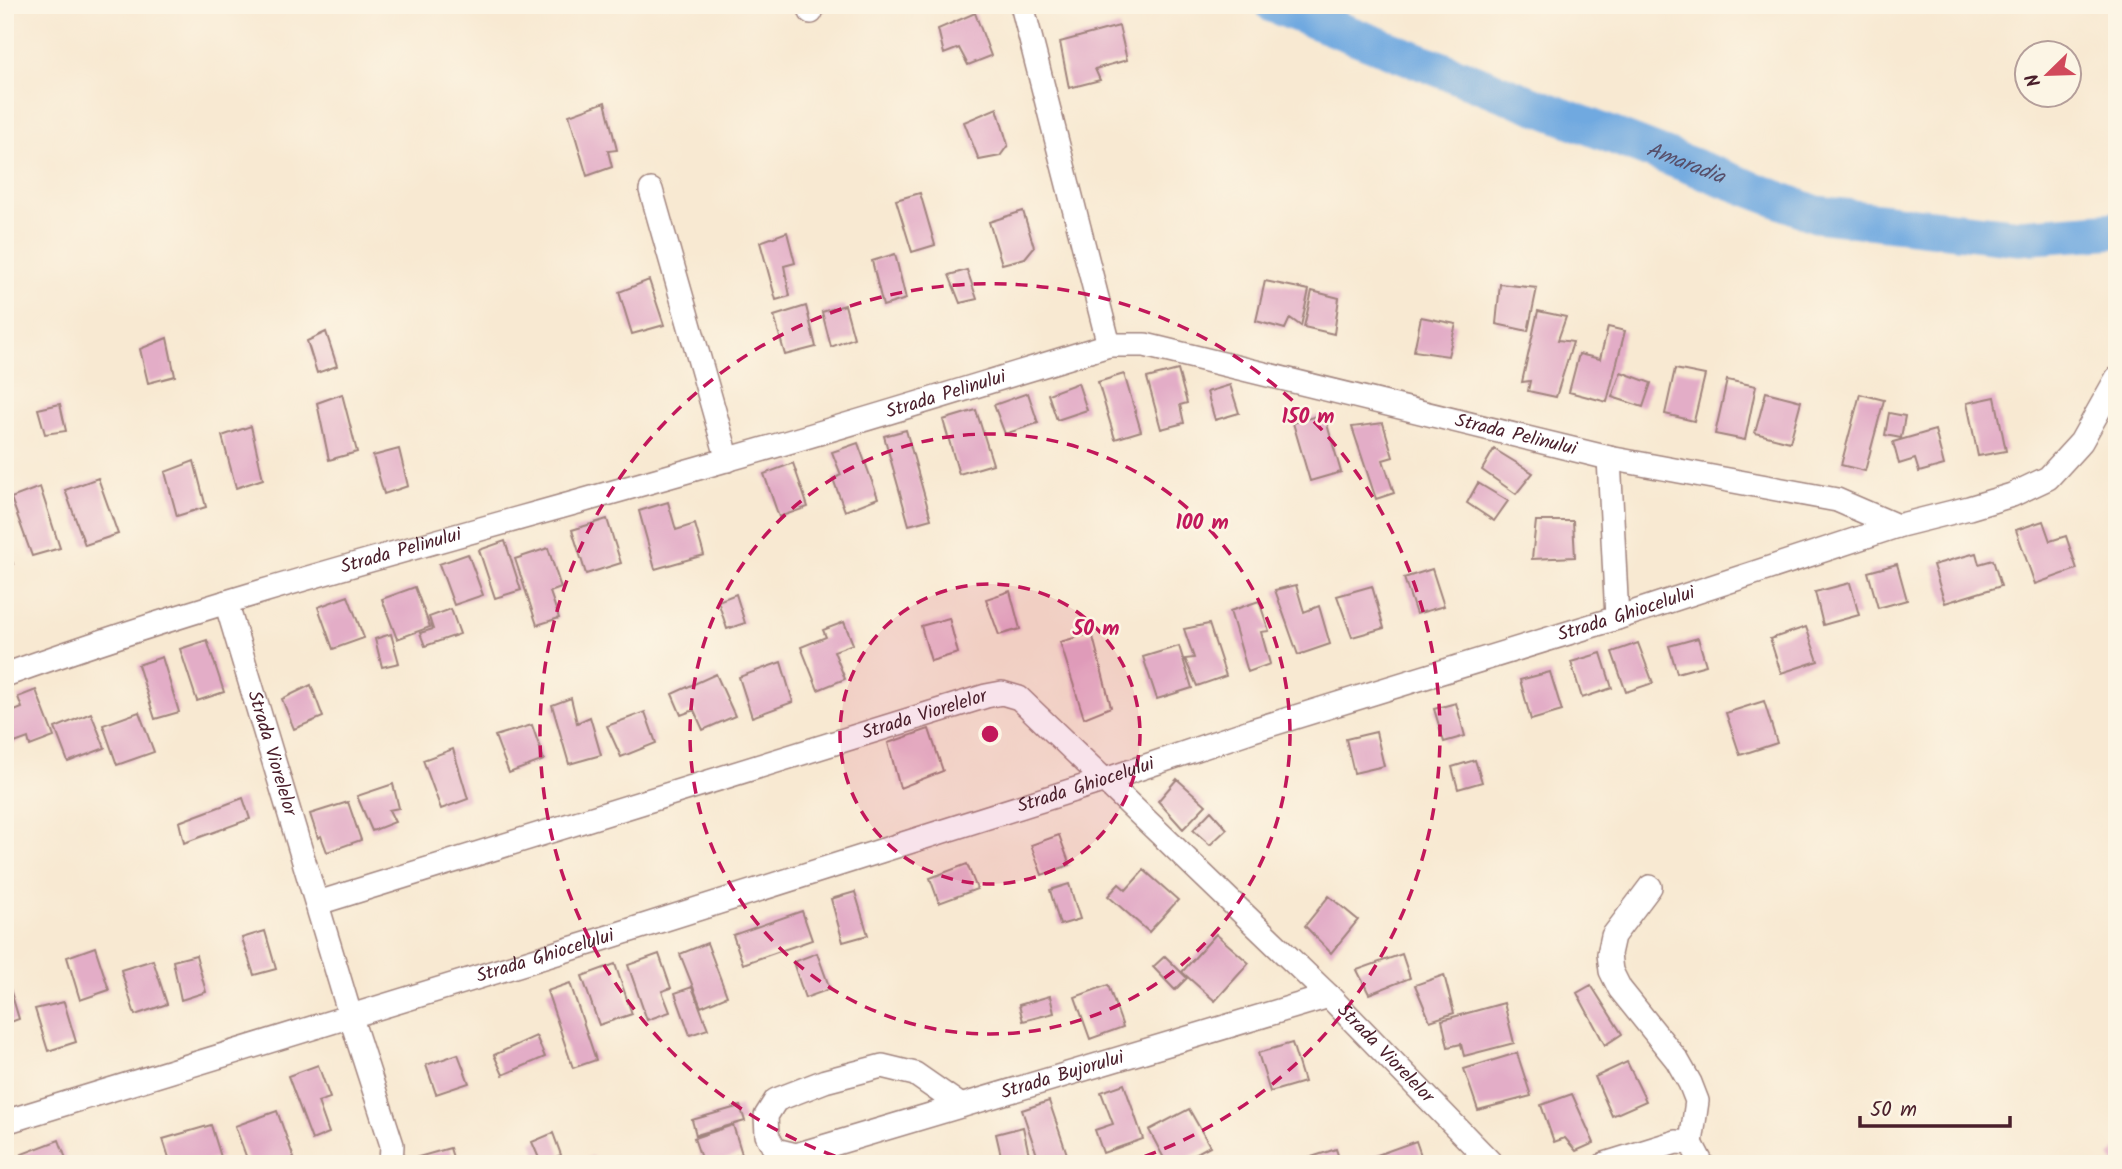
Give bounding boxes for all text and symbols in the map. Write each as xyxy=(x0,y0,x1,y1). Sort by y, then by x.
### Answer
north arrow xyxy=(2014,38,2084,108)
text: N xyxy=(2018,68,2050,91)
water label: Amaradia xyxy=(1642,134,1730,194)
street label: Strada Pelinului xyxy=(882,362,1011,427)
text: 150 m xyxy=(1281,401,1335,434)
street label: Strada Pelinului xyxy=(1452,406,1581,465)
text: 100 m xyxy=(1175,507,1229,540)
street label: Strada Pelinului xyxy=(337,520,466,583)
street label: Strada Ghiocelului xyxy=(1554,578,1700,650)
text: 50 m xyxy=(1072,613,1119,646)
street label: Strada Viorelelor xyxy=(858,681,993,749)
street label: Strada Viorelelor xyxy=(238,687,305,821)
centre of rings xyxy=(978,722,1002,746)
street label: Strada Ghiocelului xyxy=(1013,749,1160,822)
street label: Strada Ghiocelului xyxy=(473,921,619,992)
street label: Strada Viorelelor xyxy=(1329,997,1442,1112)
street label: Strada Bujorului xyxy=(997,1043,1129,1108)
scale bar xyxy=(1860,1085,2010,1129)
text: 50 m xyxy=(1870,1094,1917,1127)

